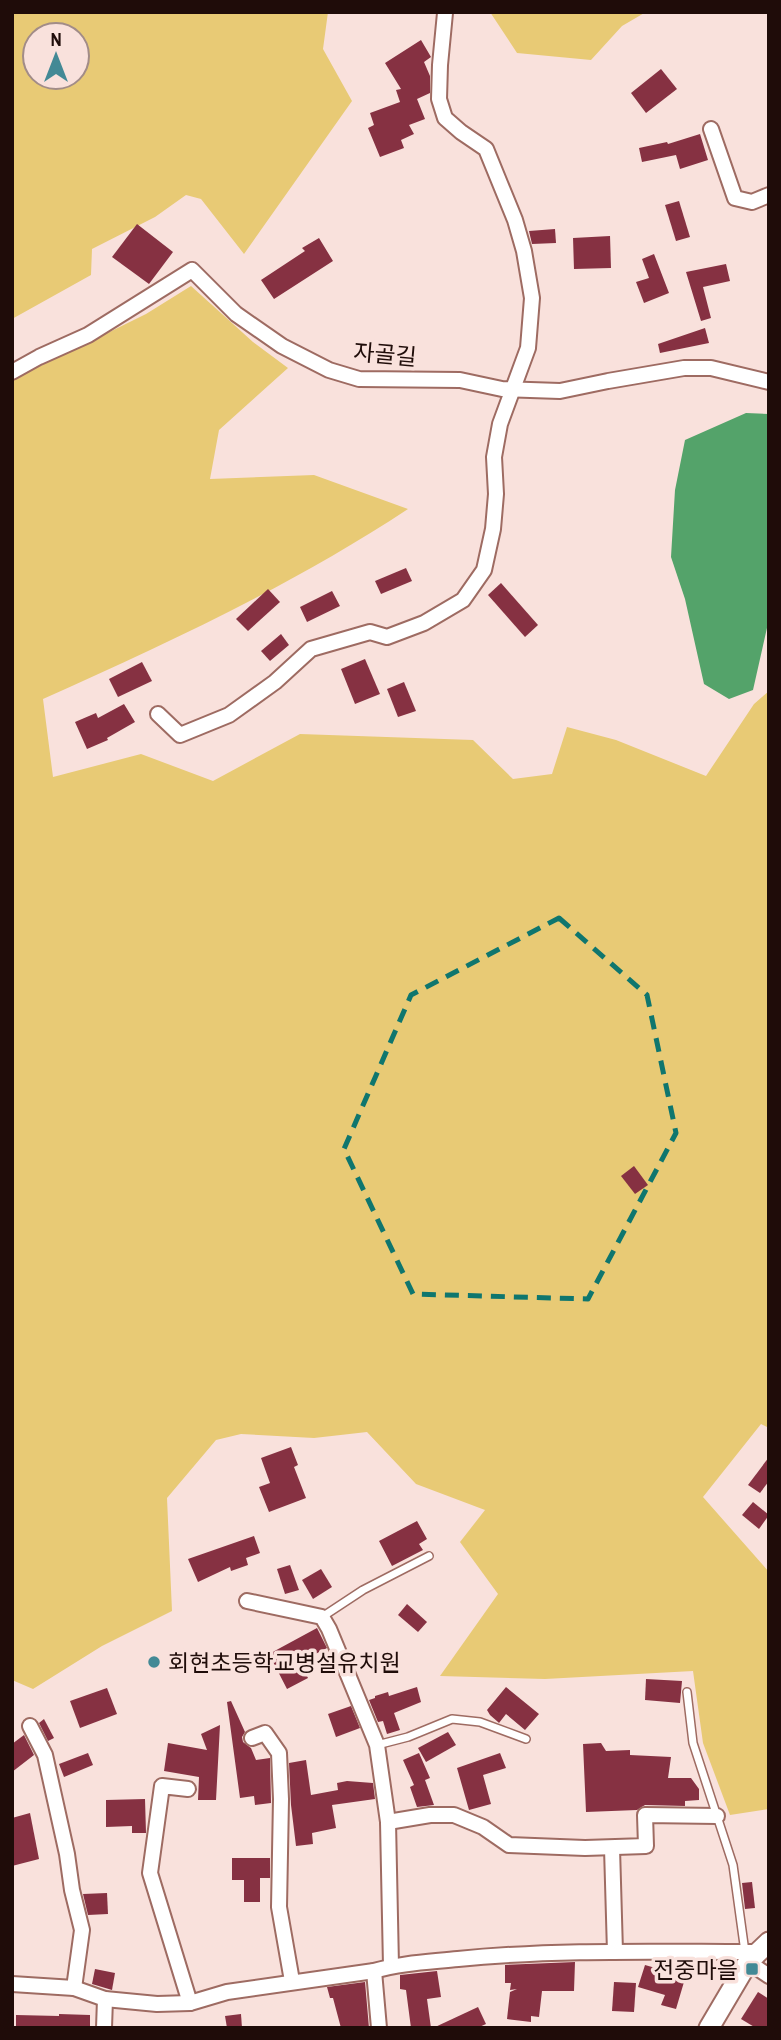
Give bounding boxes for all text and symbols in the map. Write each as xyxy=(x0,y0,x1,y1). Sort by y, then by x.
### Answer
north arrow xyxy=(21,21,91,91)
text: N xyxy=(50,26,62,52)
street label: 자골길 xyxy=(352,336,418,372)
place label: 회현초등학교병설유치원 xyxy=(168,1647,401,1678)
marker: 회현초등학교병설유치원 xyxy=(146,1654,162,1670)
place label: 전중마을 xyxy=(653,1954,738,1985)
marker: 전중마을 xyxy=(744,1961,760,1977)

